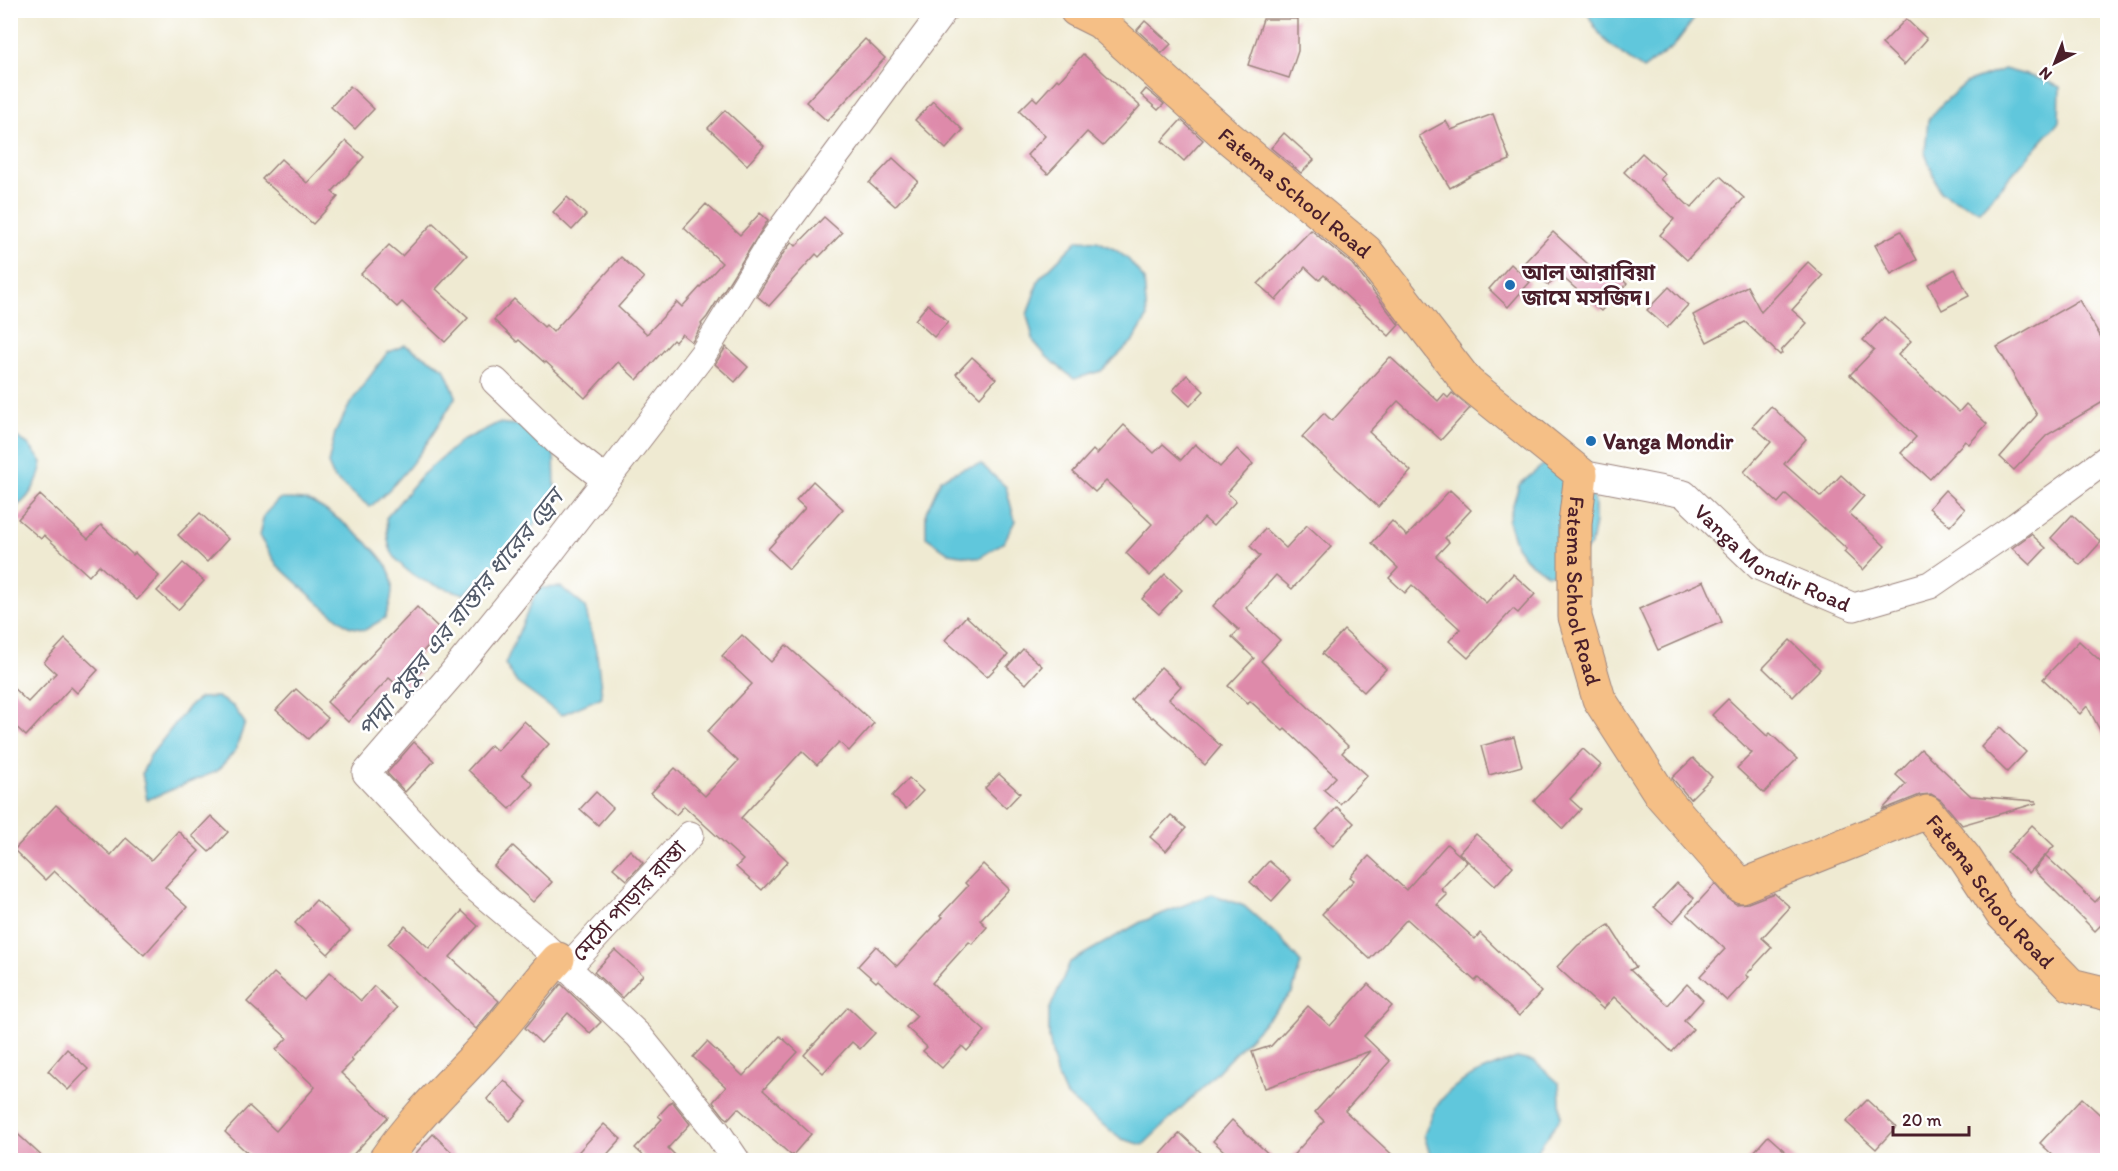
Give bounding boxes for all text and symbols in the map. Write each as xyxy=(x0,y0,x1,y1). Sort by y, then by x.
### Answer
north arrow xyxy=(2025,33,2085,93)
text: N xyxy=(2035,63,2056,84)
street label: Fatema School Road xyxy=(1213,121,1377,264)
place label: আল আরাবিয়া জামে মসজিদ। xyxy=(1521,259,1656,311)
marker: আল আরাবিয়া জামে মসজিদ। xyxy=(1503,278,1517,292)
place label: Vanga Mondir xyxy=(1603,428,1734,455)
marker: Vanga Mondir xyxy=(1584,434,1598,448)
water label: পদ্মা পুকুর এর রাস্তার ধারের ড্রেন xyxy=(351,480,572,743)
street label: Fatema School Road xyxy=(1561,495,1608,688)
street label: Vanga Mondir Road xyxy=(1689,498,1855,618)
street label: Fatema School Road xyxy=(1921,808,2061,974)
street label: মেঠো পাড়ার রাস্তা xyxy=(566,834,693,967)
scale bar xyxy=(1893,1099,1970,1137)
text: 20 m xyxy=(1902,1109,1942,1131)

